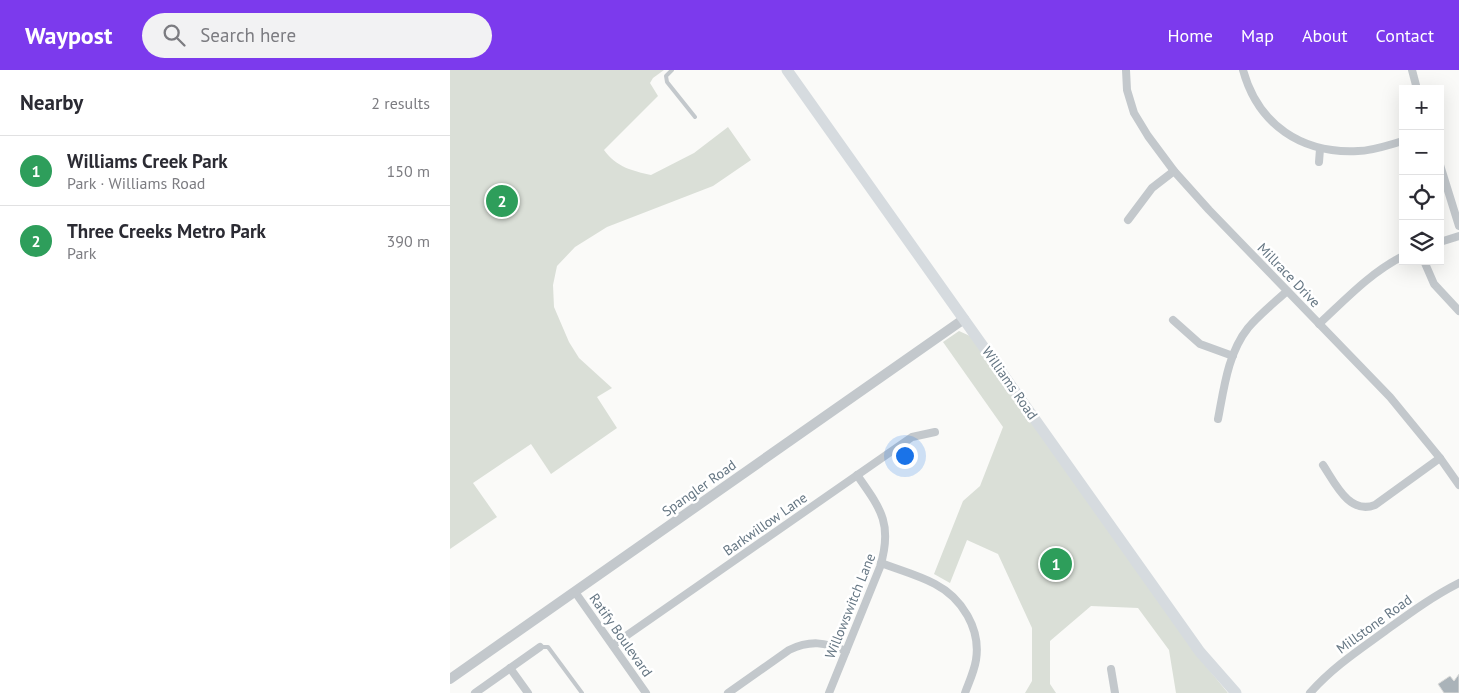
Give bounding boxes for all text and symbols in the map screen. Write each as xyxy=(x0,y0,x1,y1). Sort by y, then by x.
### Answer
search box xyxy=(142,13,492,58)
text: Waypost xyxy=(25,20,112,51)
icon: search xyxy=(160,21,188,49)
text: Search here xyxy=(200,23,296,47)
text: Home xyxy=(1167,24,1213,47)
text: Map xyxy=(1241,24,1274,47)
text: About xyxy=(1302,24,1348,47)
text: Contact xyxy=(1376,24,1434,47)
map controls xyxy=(1399,85,1444,265)
button: + xyxy=(1399,85,1444,130)
text: Nearby xyxy=(20,89,83,116)
text: 2 results xyxy=(371,93,430,113)
button: − xyxy=(1399,130,1444,175)
text: Williams Creek Park xyxy=(67,149,228,173)
text: 1 xyxy=(31,161,41,181)
text: 150 m xyxy=(387,161,430,181)
text: Park · Williams Road xyxy=(67,173,205,193)
button: locate xyxy=(1399,175,1444,220)
pin: 2 xyxy=(486,182,518,220)
text: Three Creeks Metro Park xyxy=(67,219,266,243)
button: layers xyxy=(1399,220,1444,265)
text: 2 xyxy=(31,231,41,251)
text: 390 m xyxy=(387,231,430,251)
street label: Millrace Drive xyxy=(1254,239,1324,311)
text: Park xyxy=(67,243,96,263)
street label: Williams Road xyxy=(978,343,1042,423)
your location xyxy=(892,443,918,469)
street label: Spangler Road xyxy=(658,456,740,520)
street label: Barkwillow Lane xyxy=(719,488,811,560)
pin: 1 xyxy=(1040,545,1072,583)
street label: Willowswitch Lane xyxy=(821,551,879,661)
street label: Ratify Boulevard xyxy=(586,590,656,680)
street label: Millstone Road xyxy=(1333,591,1415,657)

